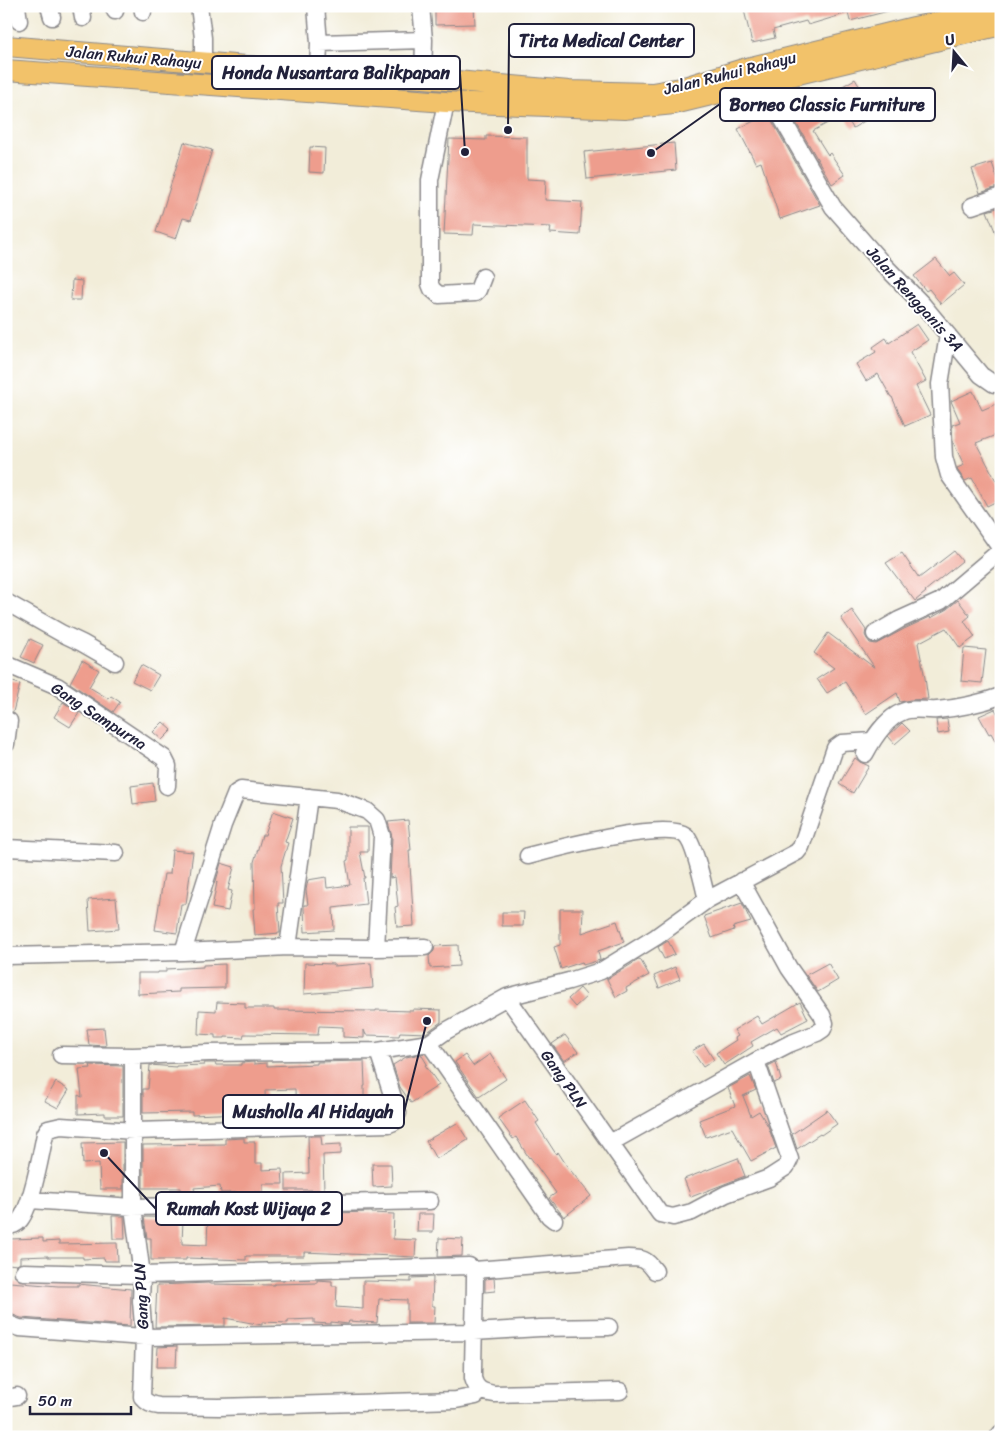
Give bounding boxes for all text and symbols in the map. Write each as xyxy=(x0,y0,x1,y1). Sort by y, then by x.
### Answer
callout: Tirta Medical Center xyxy=(509,24,694,57)
text: Tirta Medical Center xyxy=(519,25,685,57)
text: U xyxy=(942,27,959,53)
north arrow xyxy=(930,28,980,78)
street label: Jalan Ruhui Rahayu xyxy=(64,37,203,77)
street label: Jalan Ruhui Rahayu xyxy=(660,42,800,104)
callout: Honda Nusantara Balikpapan xyxy=(212,56,460,89)
text: Honda Nusantara Balikpapan xyxy=(221,57,450,89)
callout: Borneo Classic Furniture xyxy=(720,88,935,121)
text: Borneo Classic Furniture xyxy=(729,89,925,121)
street label: Jalan Rengganis 3A xyxy=(858,238,971,359)
street label: Gang Sampurna xyxy=(45,674,153,758)
street label: Gang PLN xyxy=(533,1043,595,1115)
callout: Musholla Al Hidayah xyxy=(223,1095,404,1128)
text: Musholla Al Hidayah xyxy=(232,1096,394,1128)
callout: Rumah Kost Wijaya 2 xyxy=(156,1192,342,1225)
text: Rumah Kost Wijaya 2 xyxy=(166,1193,332,1225)
street label: Gang PLN xyxy=(125,1262,157,1330)
scale bar xyxy=(30,1383,131,1415)
text: 50 m xyxy=(38,1388,73,1414)

